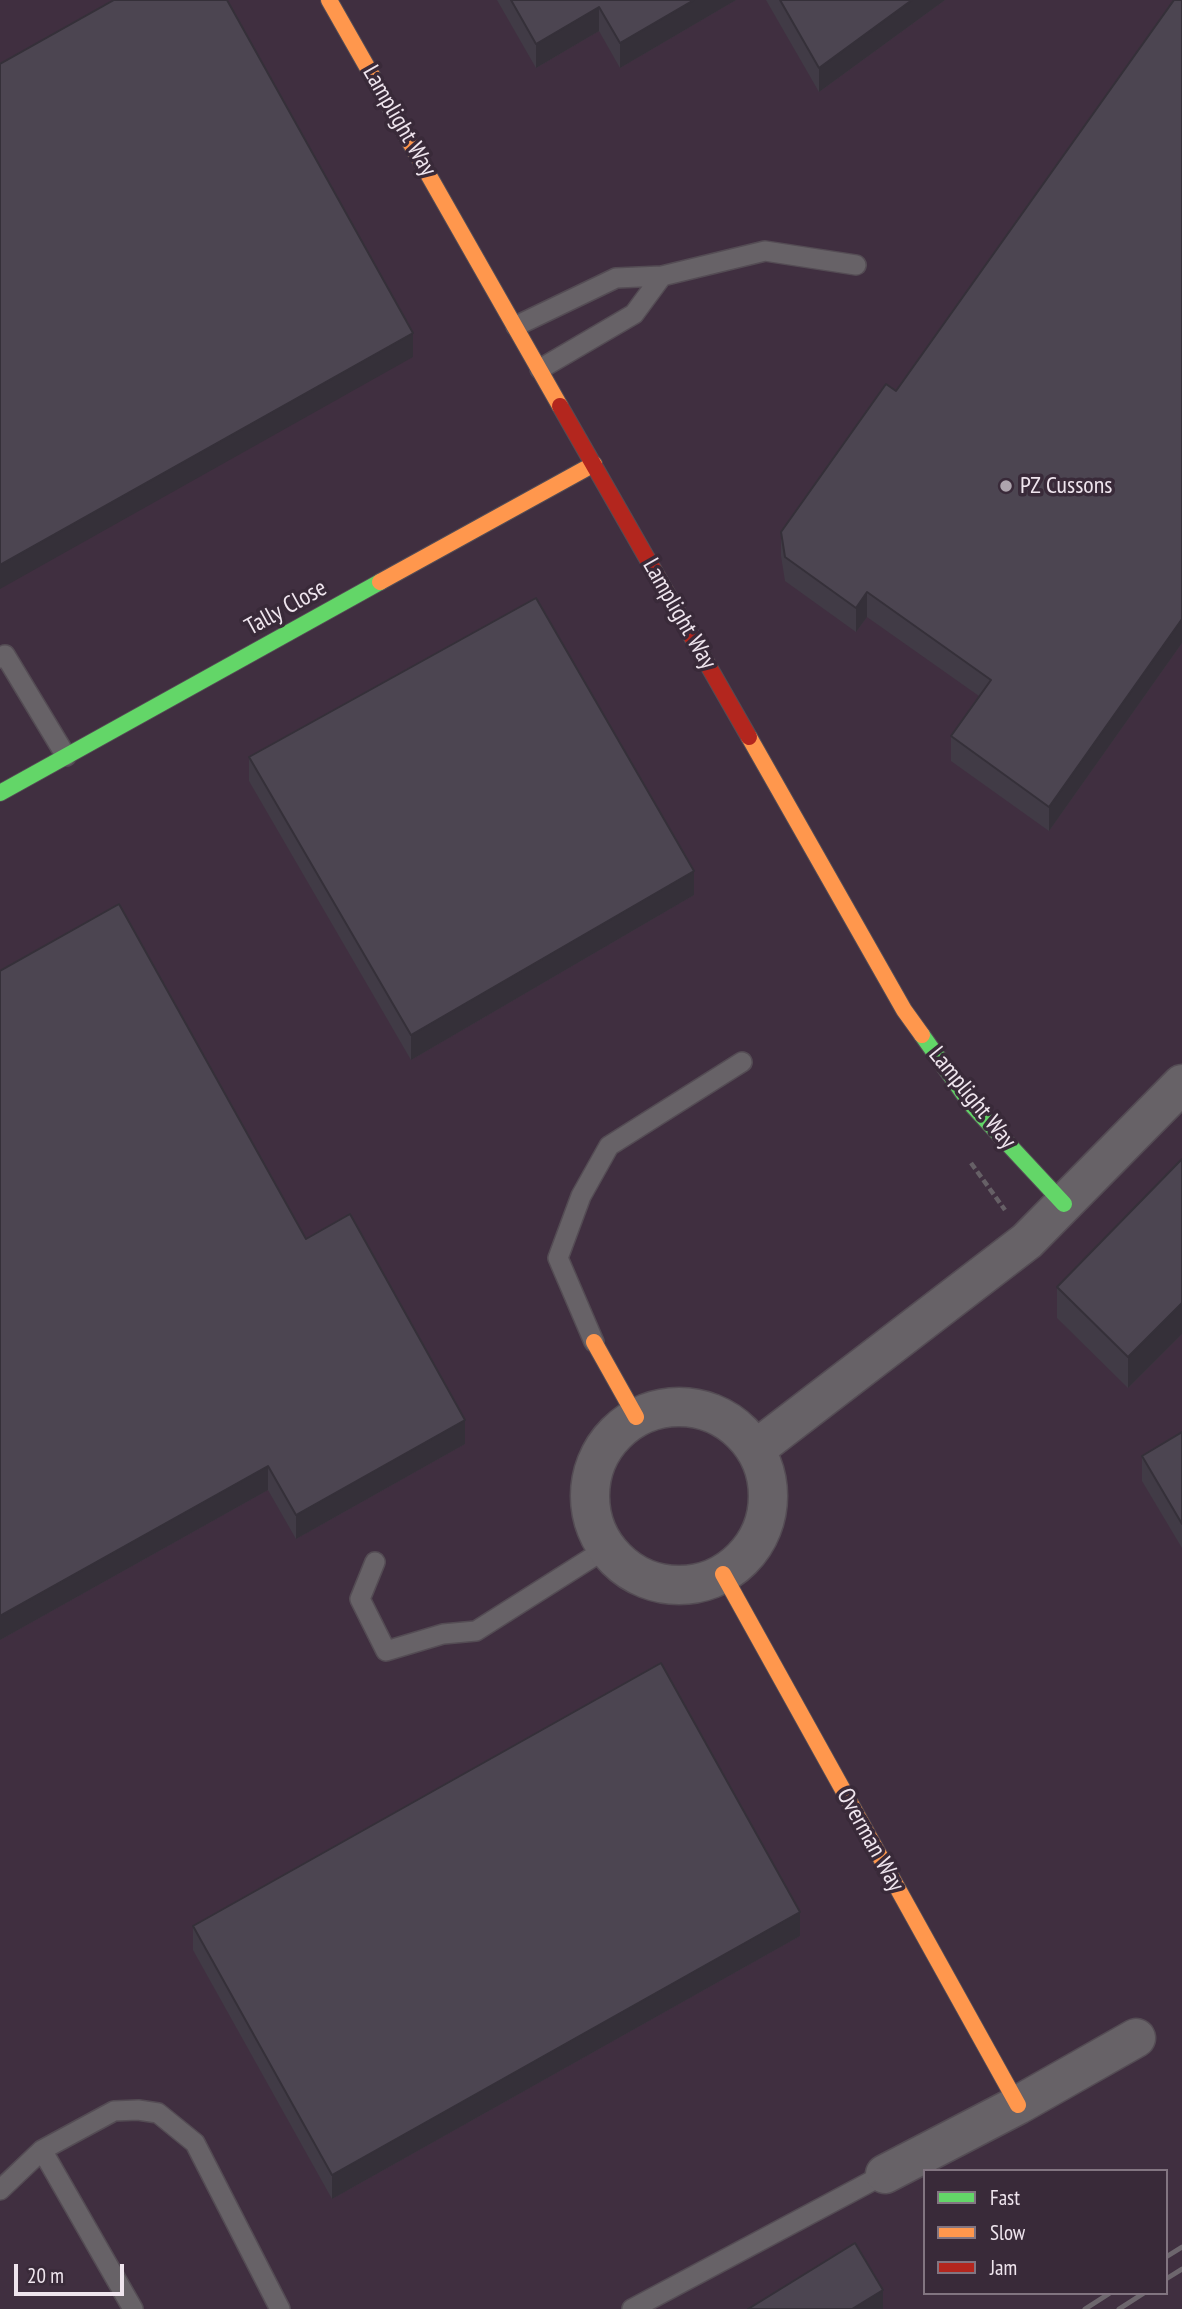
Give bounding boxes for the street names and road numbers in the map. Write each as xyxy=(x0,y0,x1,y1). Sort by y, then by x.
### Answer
street label: Lamplight Way xyxy=(356,61,442,181)
street label: Lamplight Way xyxy=(636,554,722,674)
street label: Tally Close xyxy=(240,574,332,642)
street label: Lamplight Way xyxy=(922,1041,1022,1155)
street label: Overman Way xyxy=(830,1783,910,1897)

